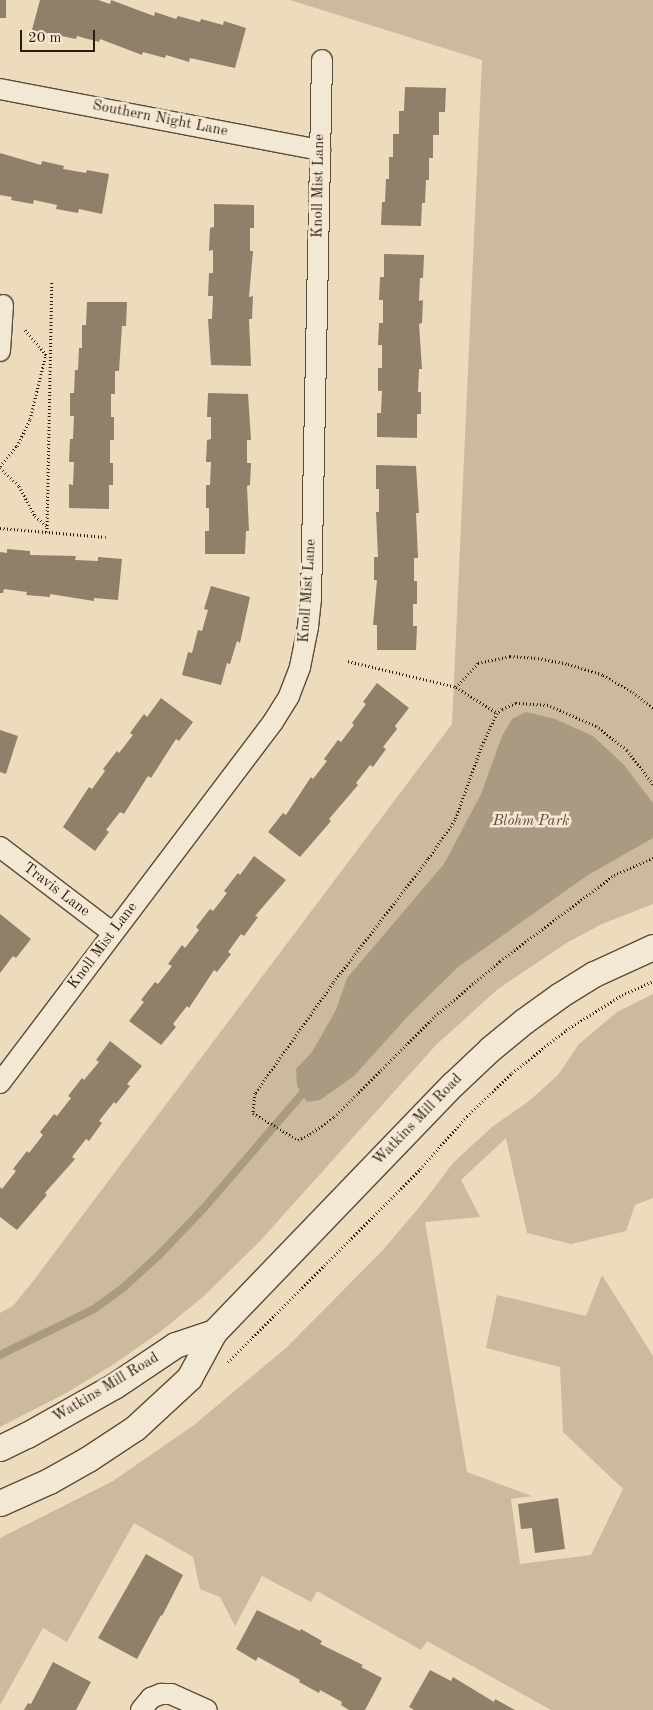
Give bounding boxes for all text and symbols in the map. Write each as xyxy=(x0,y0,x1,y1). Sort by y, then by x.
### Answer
scale bar xyxy=(22,20,98,52)
text: 20 m xyxy=(28,31,62,46)
street label: Southern Night Lane xyxy=(91,97,229,141)
street label: Knoll Mist Lane xyxy=(309,134,329,238)
street label: Knoll Mist Lane xyxy=(295,538,321,644)
park label: Blohm Park xyxy=(493,813,569,831)
street label: Travis Lane xyxy=(19,859,93,921)
street label: Knoll Mist Lane xyxy=(64,899,142,993)
street label: Watkins Mill Road xyxy=(370,1070,466,1170)
street label: Watkins Mill Road xyxy=(50,1349,162,1427)

